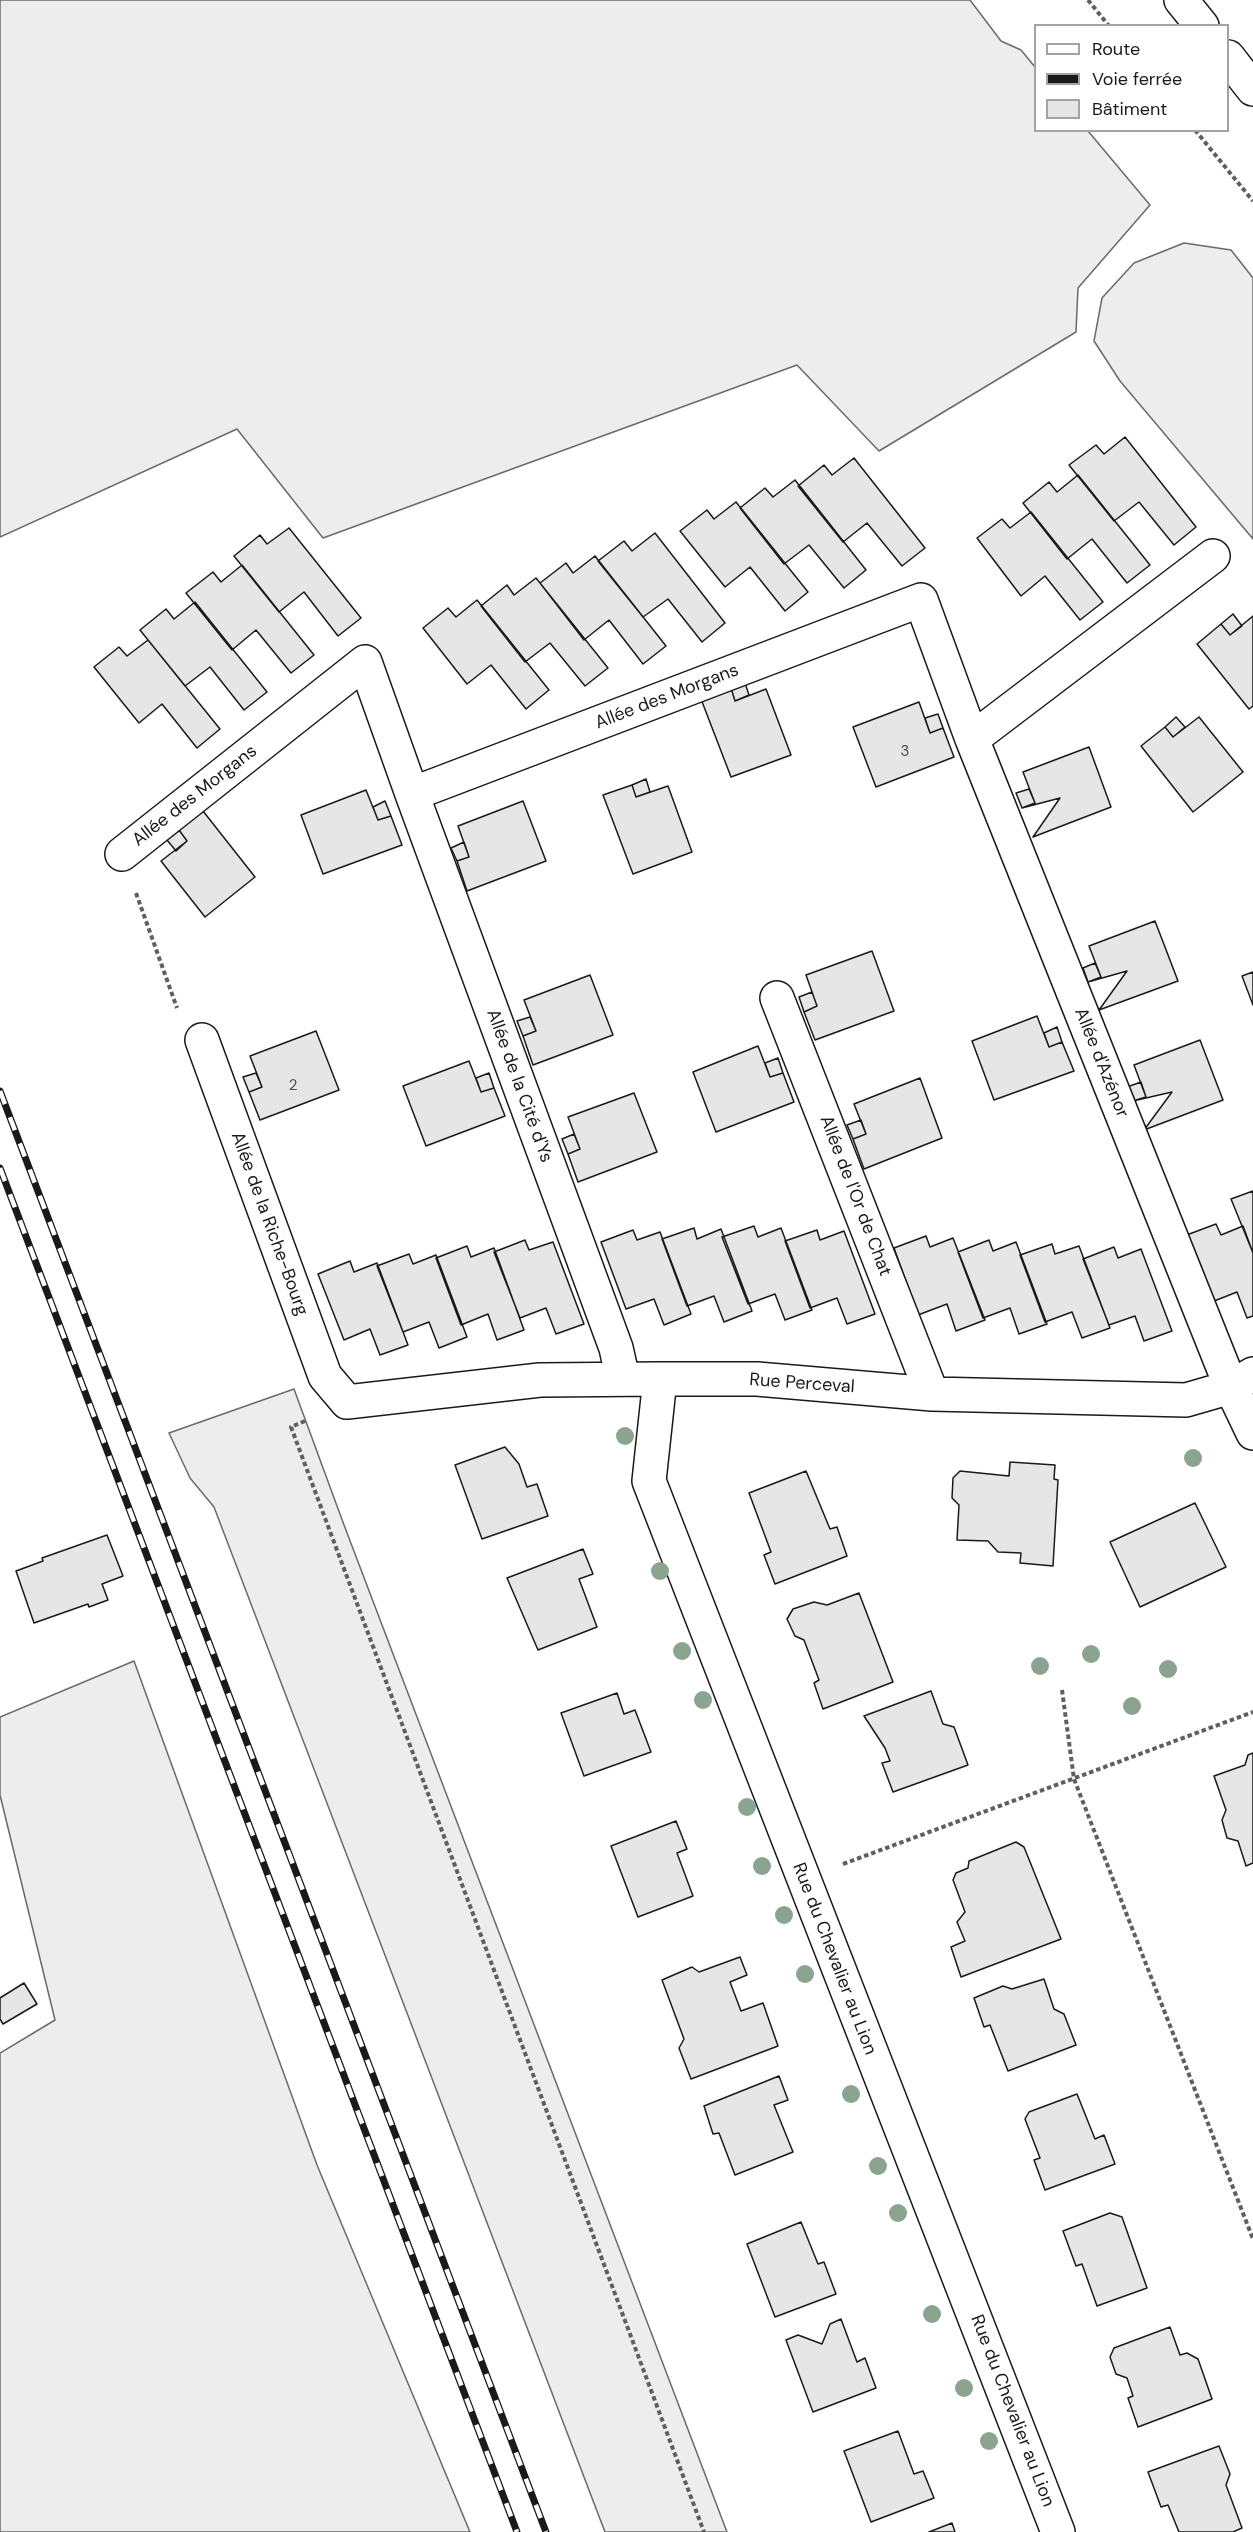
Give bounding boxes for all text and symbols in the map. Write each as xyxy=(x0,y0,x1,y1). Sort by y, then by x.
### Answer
legend xyxy=(1034,24,1229,132)
text: Route xyxy=(1092,37,1140,61)
text: Voie ferrée xyxy=(1092,67,1182,91)
text: Bâtiment xyxy=(1092,97,1167,121)
street label: Allée des Morgans xyxy=(592,660,742,734)
street label: Allée des Morgans xyxy=(128,741,262,851)
house number: 3 xyxy=(901,743,909,761)
street label: Allée d'Azénor xyxy=(1069,1005,1133,1121)
street label: Allée de la Cité d'Ys xyxy=(481,1006,557,1166)
house number: 2 xyxy=(289,1077,297,1095)
street label: Allée de l'Or de Chat xyxy=(814,1113,896,1279)
street label: Allée de la Riche-Bourg xyxy=(226,1129,312,1319)
street label: Rue Perceval xyxy=(749,1370,855,1398)
street label: Rue du Chevalier au Lion xyxy=(787,1860,881,2058)
street label: Rue du Chevalier au Lion xyxy=(965,2312,1059,2510)

